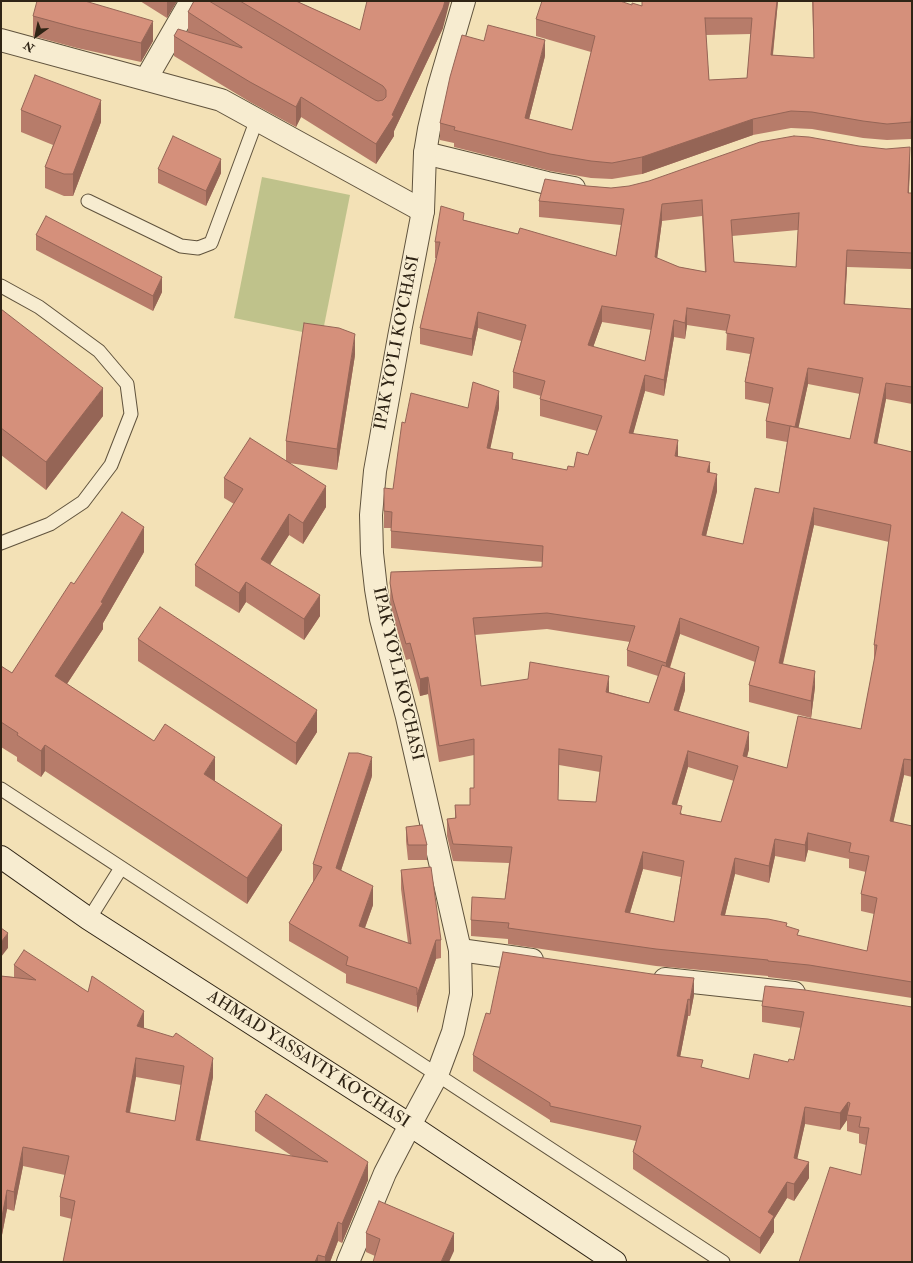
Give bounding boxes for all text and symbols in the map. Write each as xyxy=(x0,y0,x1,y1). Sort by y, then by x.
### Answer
north arrow xyxy=(16,16,56,56)
text: N xyxy=(22,38,37,55)
street label: IPAK YO'LI KO'CHASI xyxy=(371,254,425,432)
street label: IPAK YO'LI KO'CHASI xyxy=(367,585,427,763)
street label: AHMAD YASSAVIY KO'CHASI xyxy=(203,987,413,1133)

